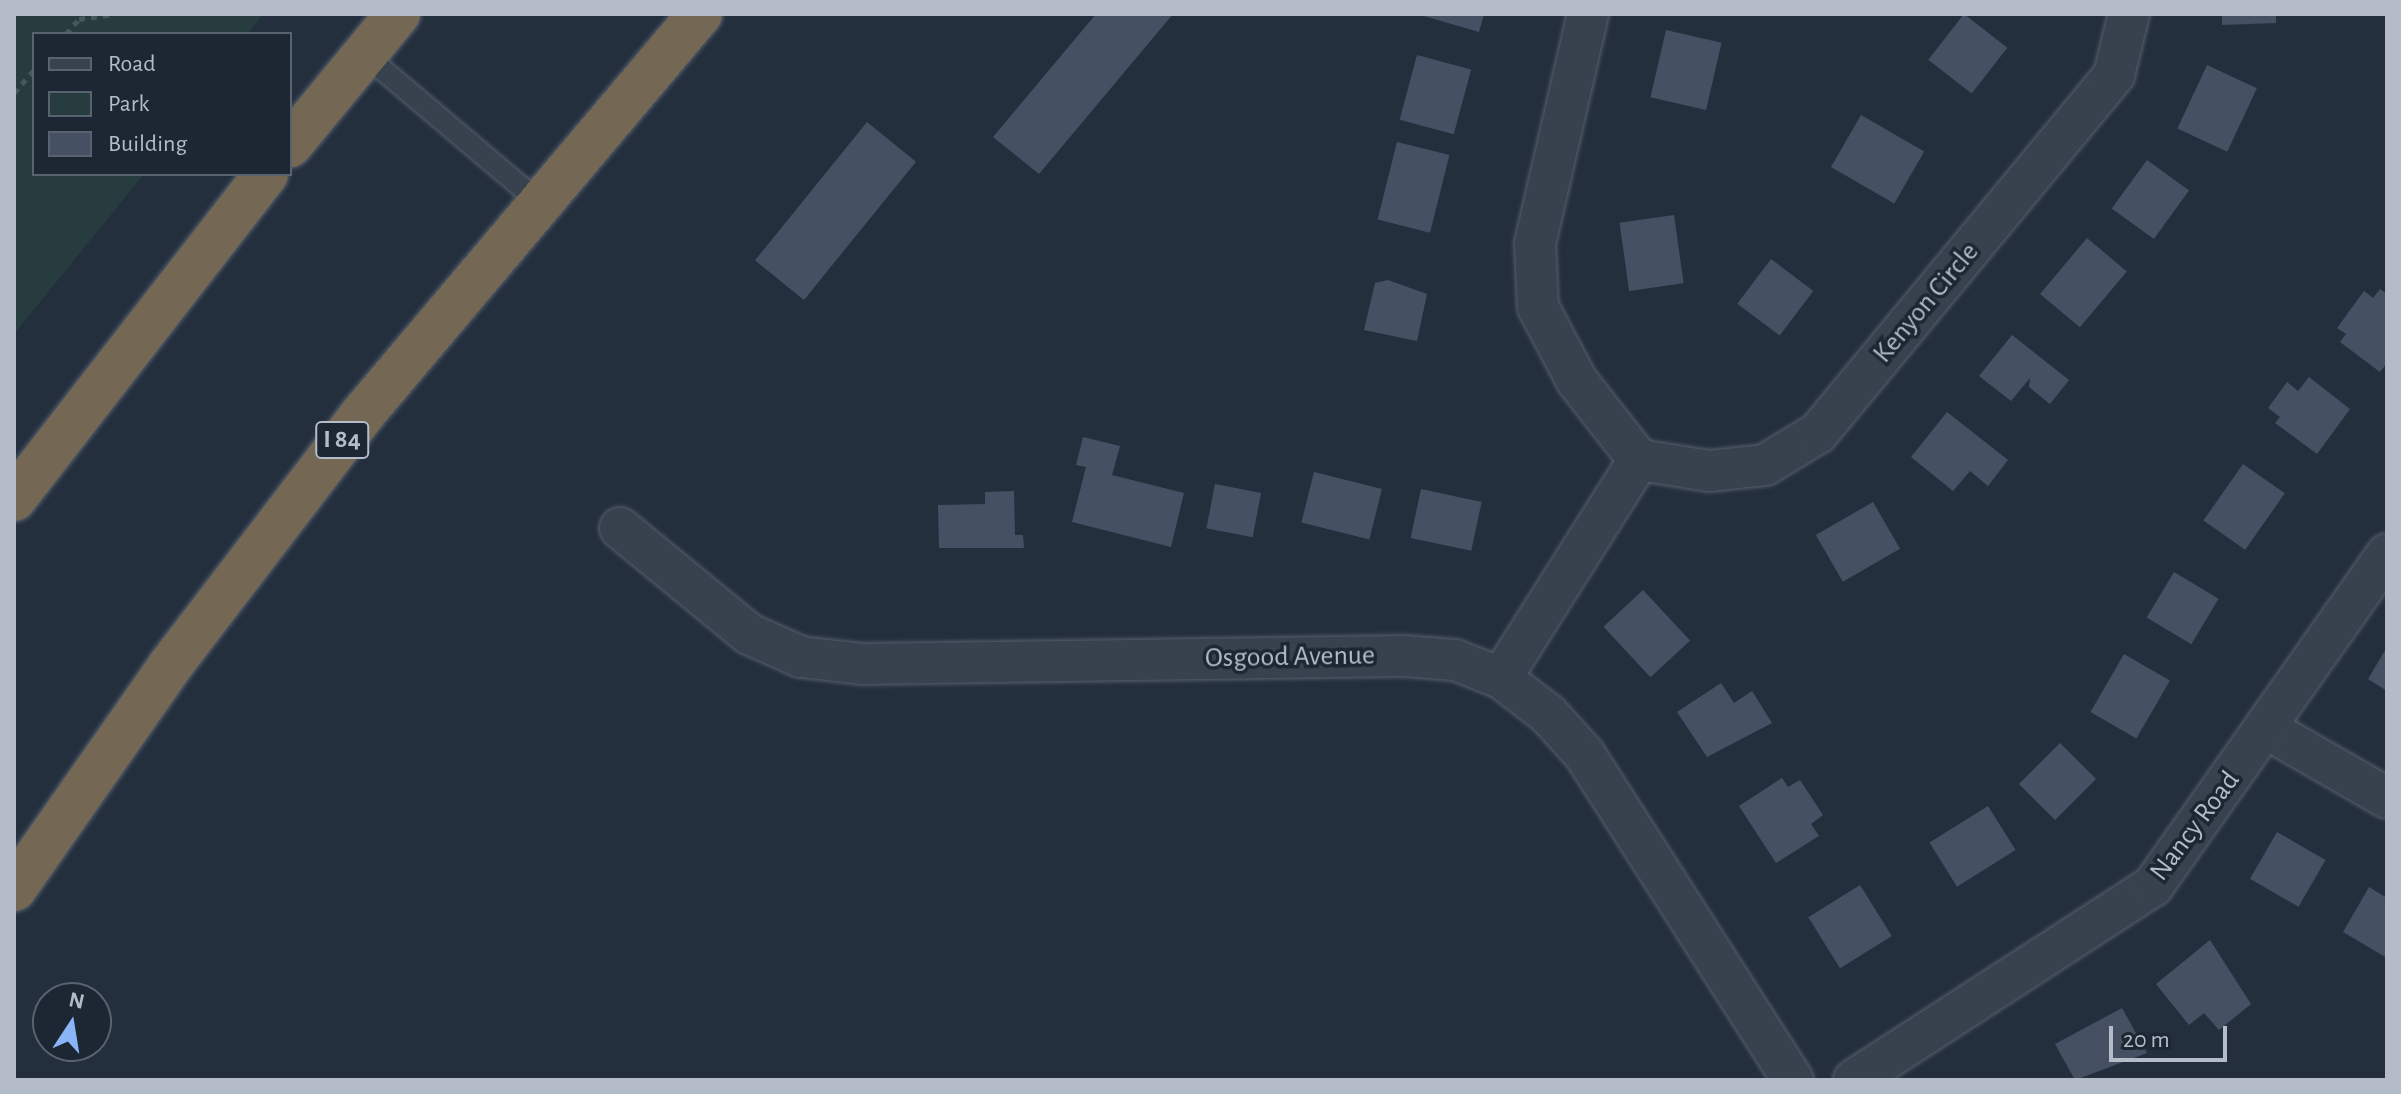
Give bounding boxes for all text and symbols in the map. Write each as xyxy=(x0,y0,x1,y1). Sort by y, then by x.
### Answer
legend xyxy=(32,32,292,176)
text: Road xyxy=(108,52,156,76)
text: Park xyxy=(108,92,149,116)
text: Building xyxy=(108,132,187,156)
street label: Kenyon Circle xyxy=(1866,236,1986,370)
road number: I 84 xyxy=(314,418,370,462)
street label: Osgood Avenue xyxy=(1205,639,1375,675)
street label: Nancy Road xyxy=(2143,764,2247,888)
north arrow xyxy=(32,982,112,1062)
text: N xyxy=(67,988,86,1013)
scale bar xyxy=(2113,1010,2231,1060)
text: 20 m xyxy=(2123,1028,2170,1052)

